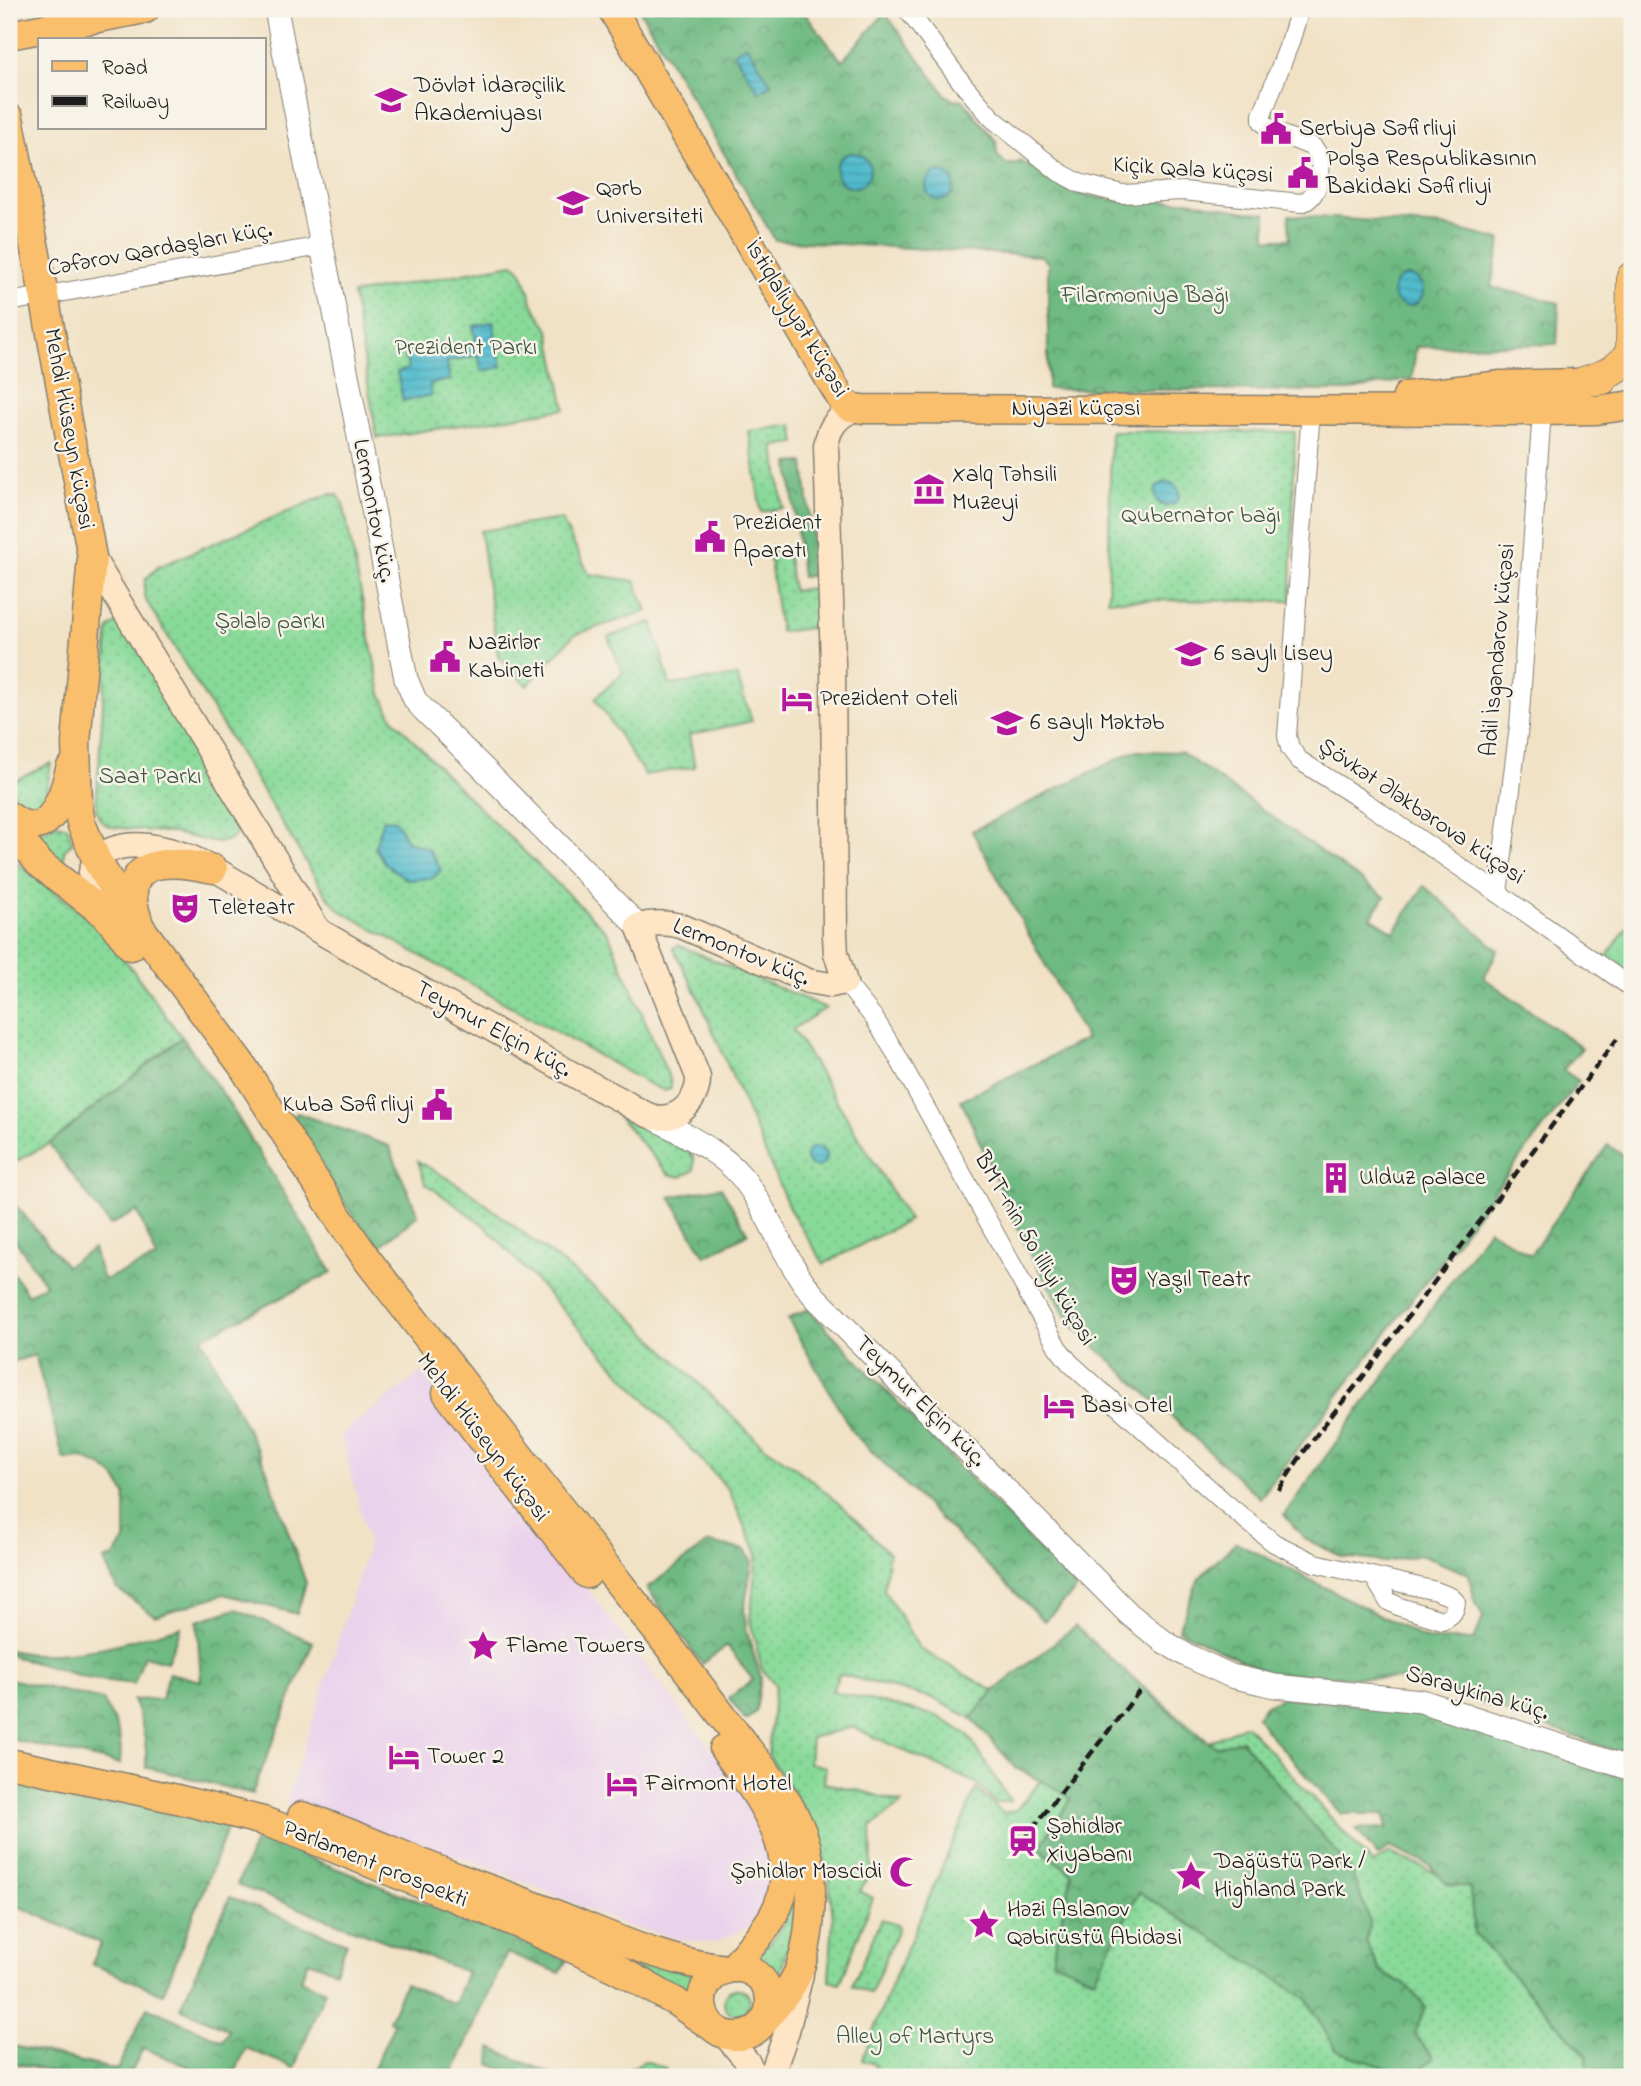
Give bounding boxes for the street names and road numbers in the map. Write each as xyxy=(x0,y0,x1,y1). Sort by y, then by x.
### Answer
street label: Kiçik Qala küçəsi xyxy=(1112,148,1274,194)
street label: Cəfərov Qardaşları küç. xyxy=(45,213,275,287)
street label: İstiqlaliyyət küçəsi xyxy=(734,233,857,405)
street label: Mehdi Hüseyn küçəsi xyxy=(32,326,103,533)
street label: Niyazi küçəsi xyxy=(1012,392,1140,428)
street label: Lermontov küç. xyxy=(342,436,404,586)
street label: Adil İsgəndərov küçəsi xyxy=(1472,542,1526,758)
street label: Şövkət Ələkbərova küçəsi xyxy=(1311,730,1531,894)
street label: Lermontov küç. xyxy=(667,910,815,997)
street label: Teymur Elçin küç. xyxy=(408,972,578,1089)
street label: BMT-nin 50 illiyi küçəsi xyxy=(963,1144,1104,1353)
street label: Teymur Elçin küç. xyxy=(845,1328,994,1477)
street label: Mehdi Hüseyn küçəsi xyxy=(406,1346,557,1531)
street label: Saraykina küç. xyxy=(1401,1657,1553,1732)
street label: Parlament prospekti xyxy=(277,1812,473,1918)

